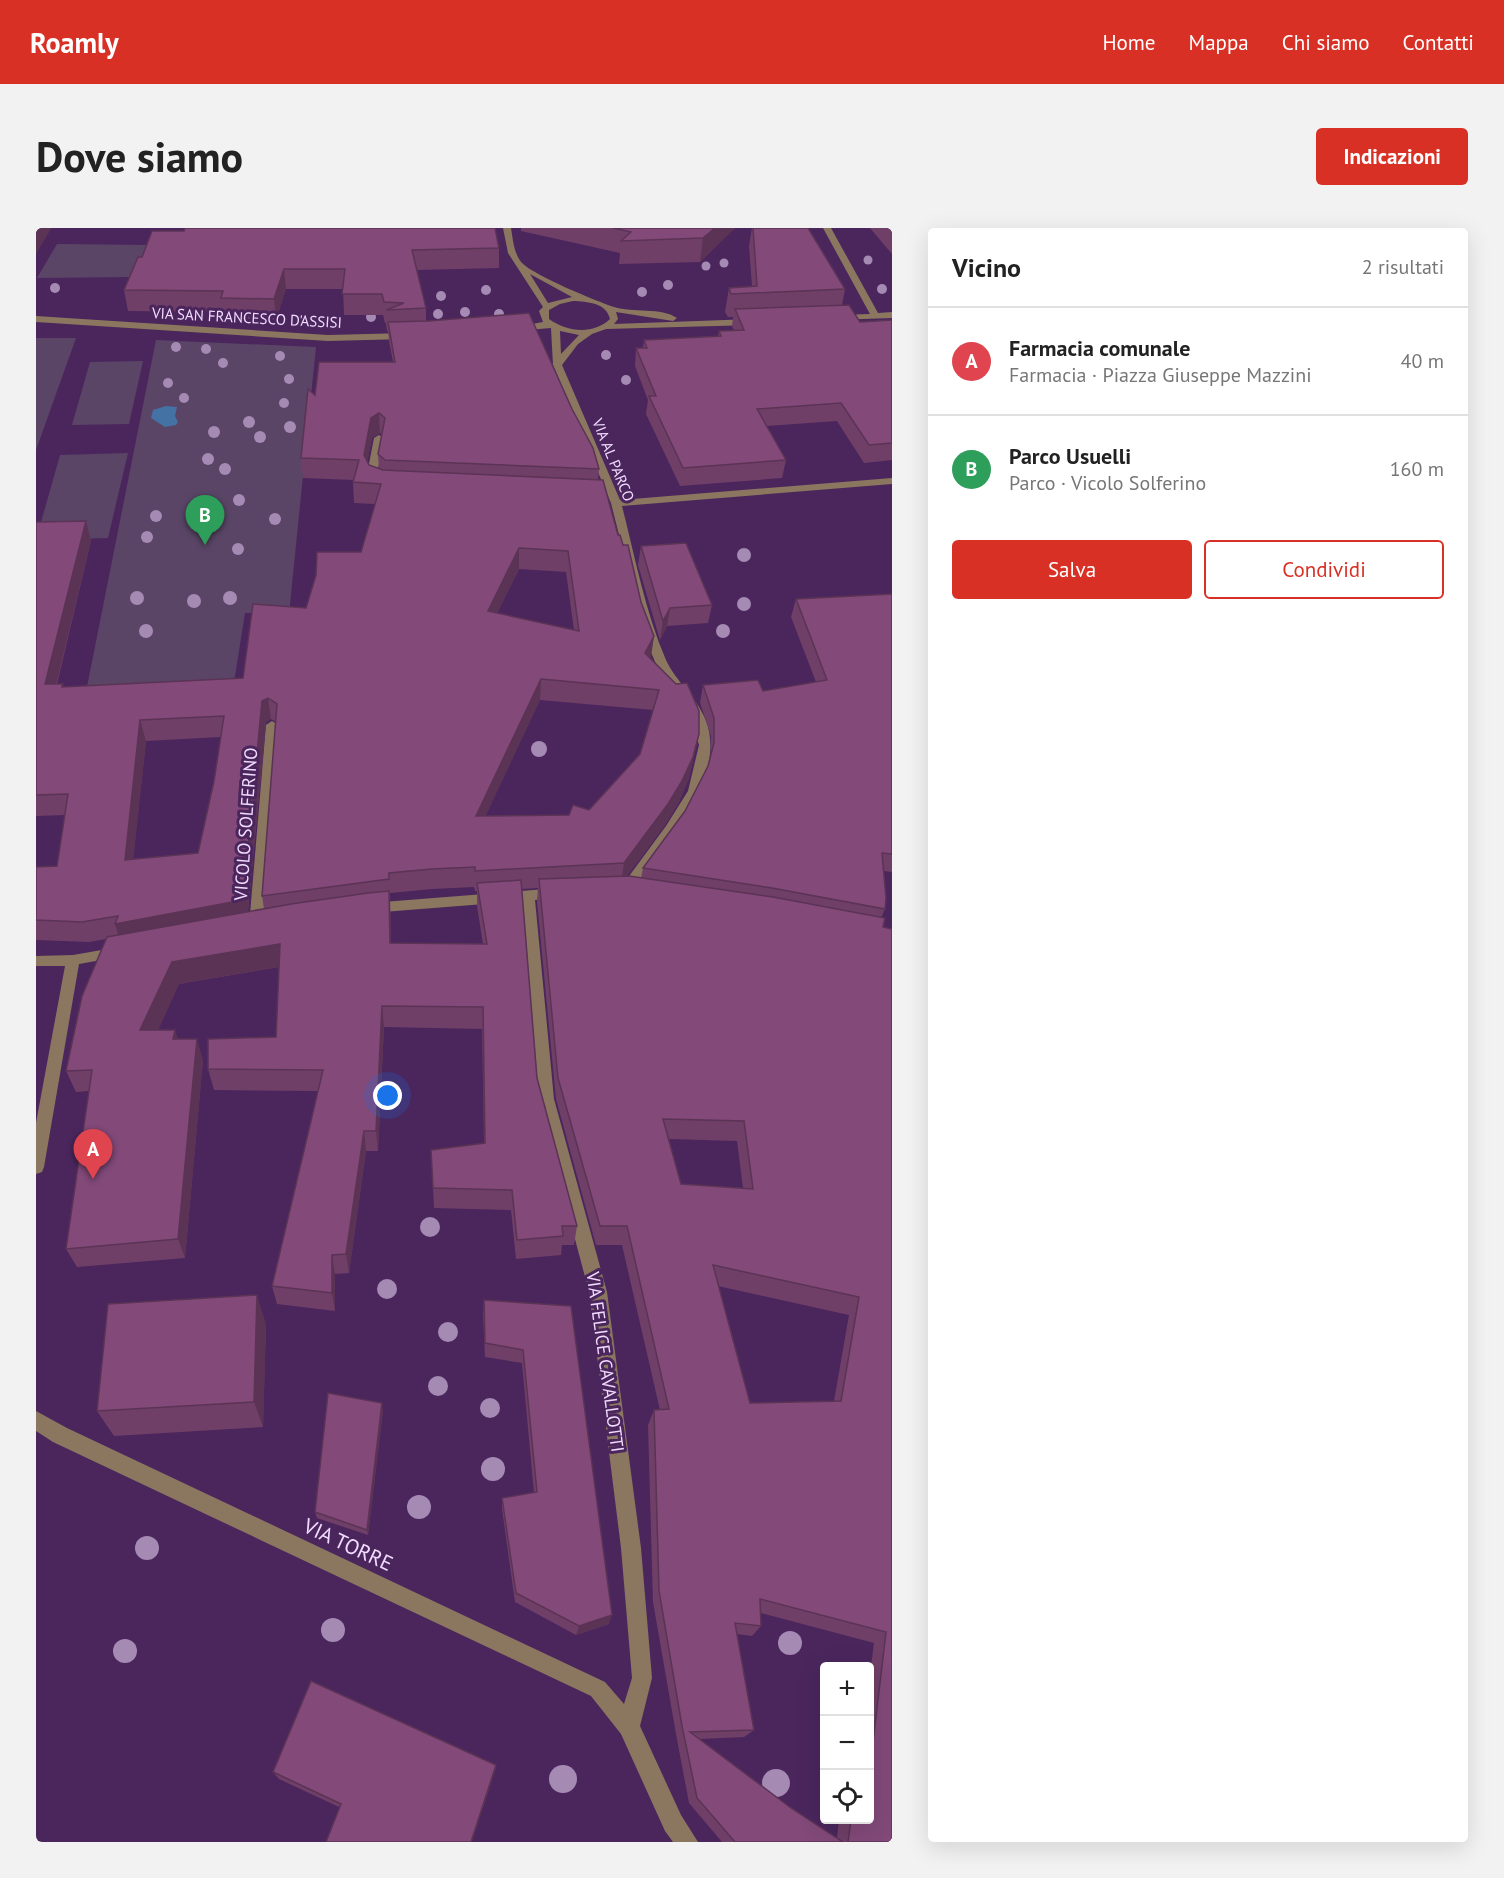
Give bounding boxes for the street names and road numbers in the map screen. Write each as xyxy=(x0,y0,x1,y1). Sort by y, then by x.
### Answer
street label: VIA SAN FRANCESCO D'ASSISI xyxy=(151,303,342,332)
street label: VIA AL PARCO xyxy=(588,415,639,504)
street label: VICOLO SOLFERINO xyxy=(229,747,262,902)
street label: VIA FELICE CAVALLOTTI xyxy=(581,1269,630,1454)
street label: VIA TORRE xyxy=(298,1512,397,1577)

